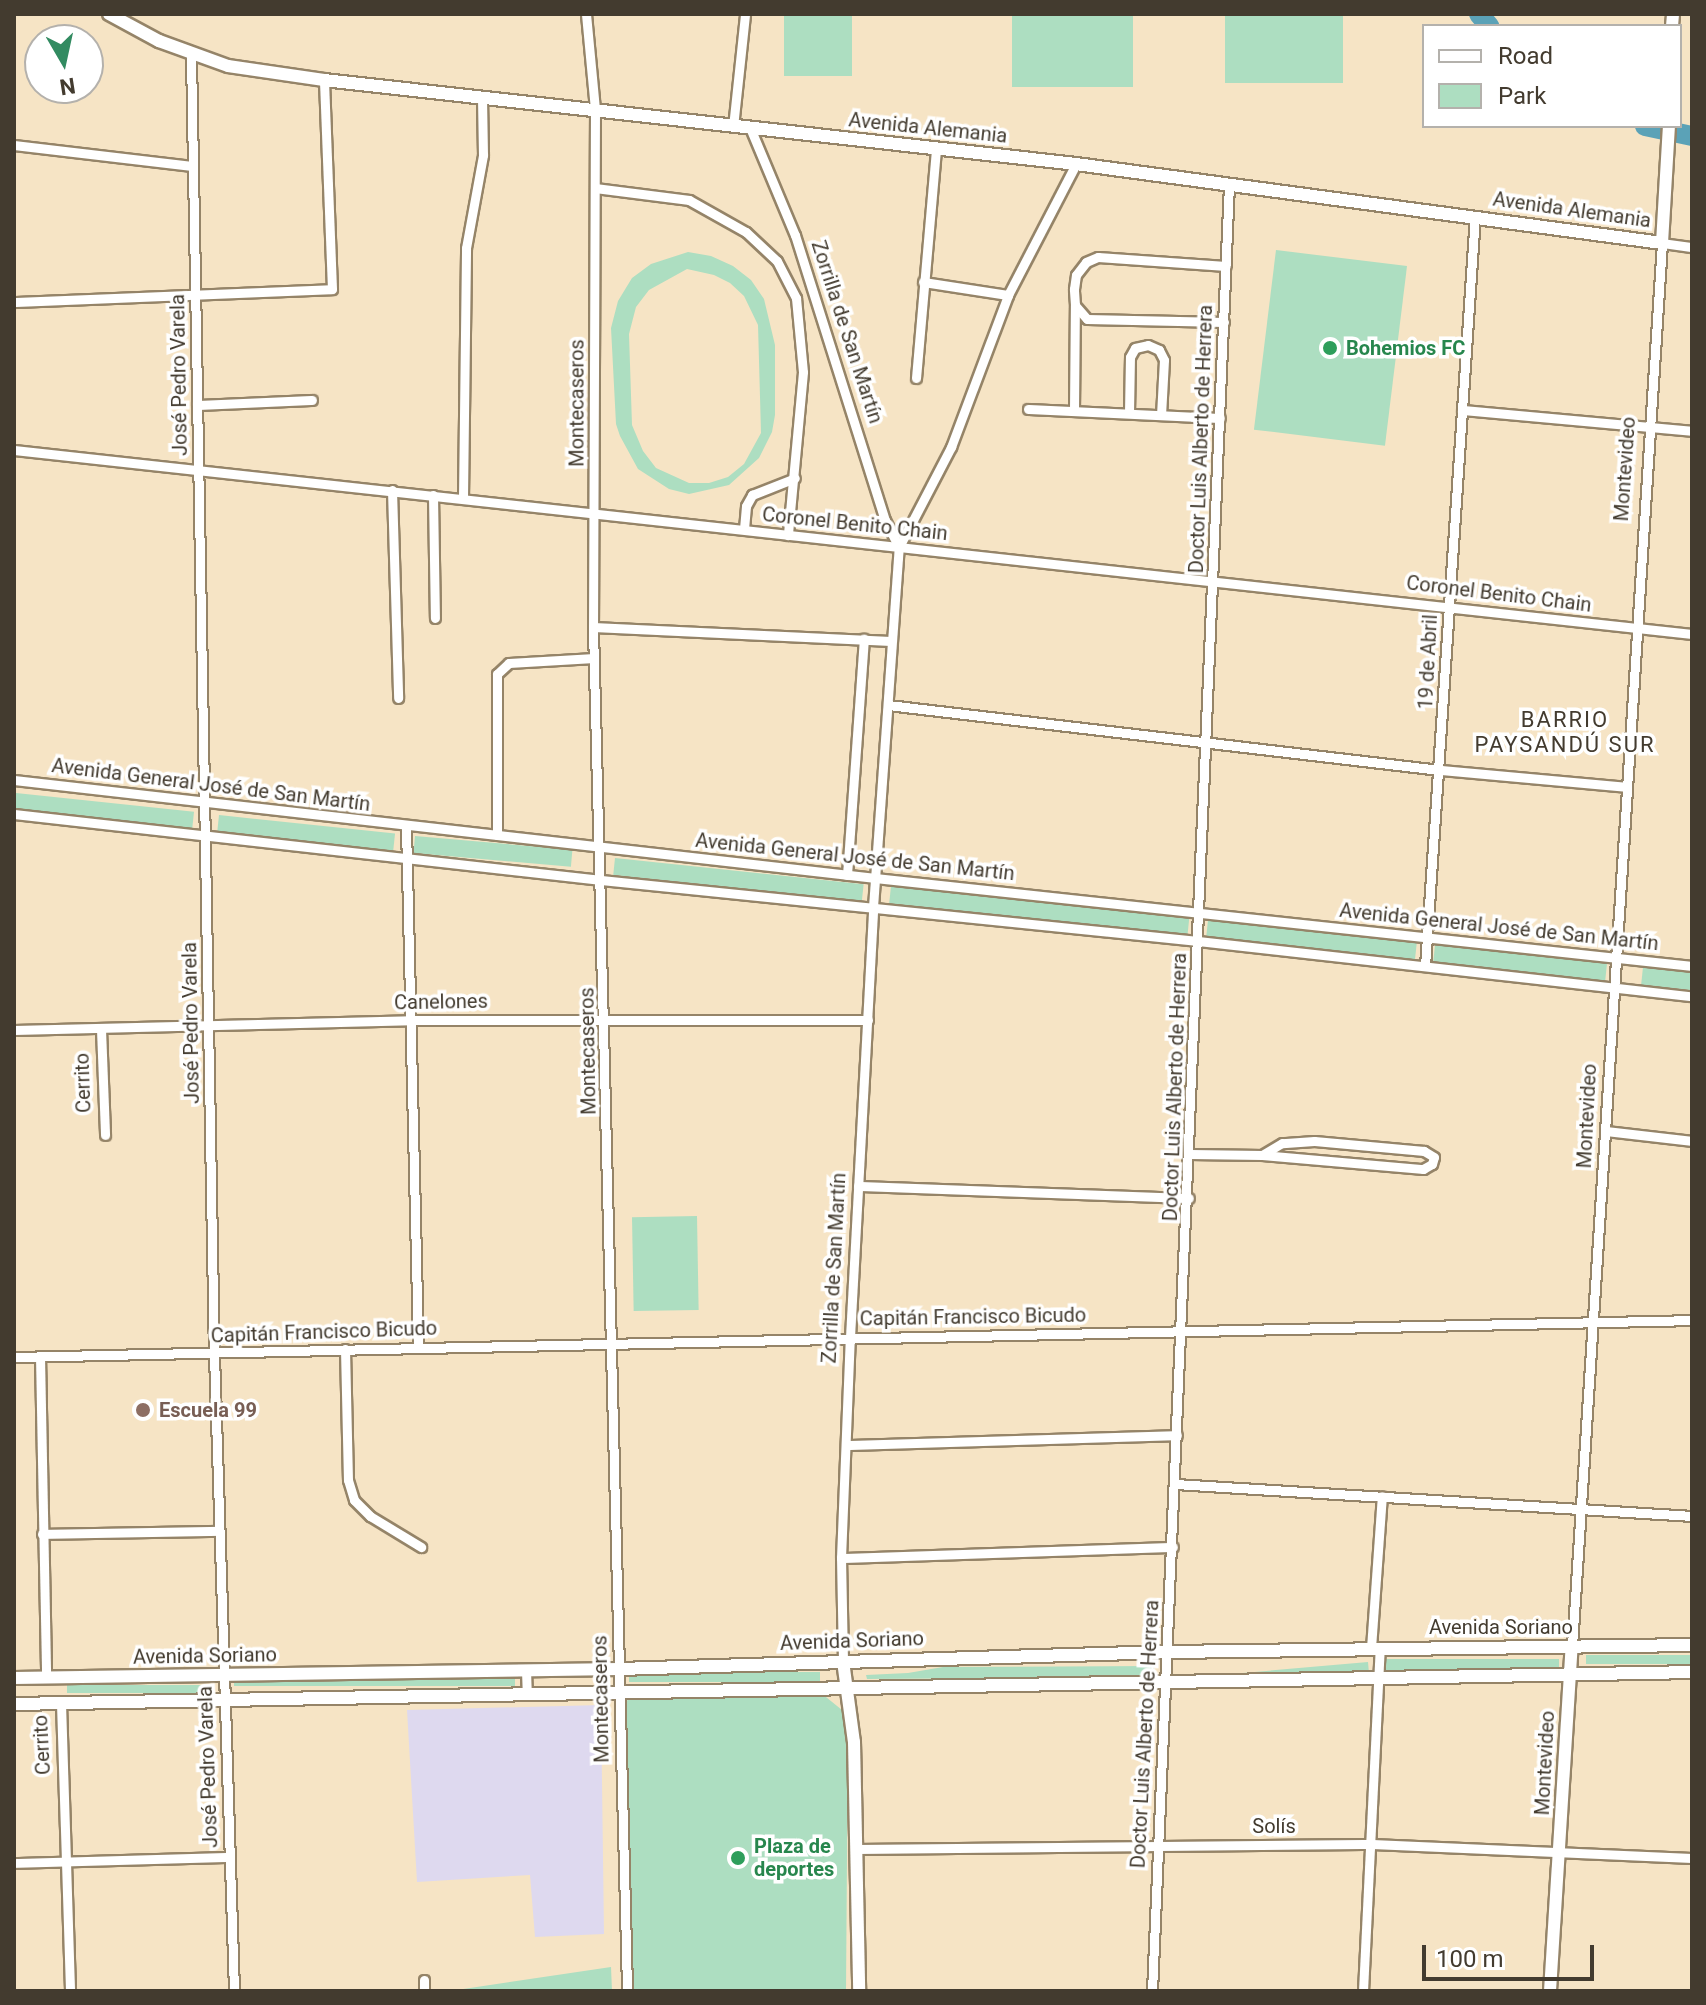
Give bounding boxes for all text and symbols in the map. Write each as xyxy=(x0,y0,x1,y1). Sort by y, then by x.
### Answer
north arrow xyxy=(24,24,104,104)
legend xyxy=(1422,24,1682,128)
text: Road xyxy=(1498,42,1553,70)
text: N xyxy=(58,73,77,100)
text: Park xyxy=(1498,82,1546,110)
street label: Avenida Alemania xyxy=(847,108,1009,148)
street label: Avenida Alemania xyxy=(1491,187,1653,233)
street label: Zorrilla de San Martín xyxy=(806,238,888,426)
street label: José Pedro Varela xyxy=(166,294,192,456)
street label: Doctor Luis Alberto de Herrera xyxy=(1184,304,1218,574)
place label: Bohemios FC xyxy=(1346,336,1465,360)
street label: Montecaseros xyxy=(565,339,589,467)
marker: Bohemios FC xyxy=(1321,339,1339,357)
street label: Montevideo xyxy=(1609,416,1641,522)
street label: Coronel Benito Chain xyxy=(761,502,949,546)
street label: Coronel Benito Chain xyxy=(1405,571,1593,617)
street label: 19 de Abril xyxy=(1414,614,1442,710)
district label: BARRIO PAYSANDÚ SUR xyxy=(1475,706,1655,758)
street label: Avenida General José de San Martín xyxy=(50,754,372,816)
street label: Avenida General José de San Martín xyxy=(694,828,1016,886)
street label: Avenida General José de San Martín xyxy=(1338,898,1660,956)
street label: José Pedro Varela xyxy=(178,942,204,1104)
street label: Doctor Luis Alberto de Herrera xyxy=(1158,952,1192,1222)
street label: Montecaseros xyxy=(575,987,601,1115)
street label: Canelones xyxy=(394,989,488,1015)
street label: Cerrito xyxy=(70,1053,96,1113)
street label: Montevideo xyxy=(1572,1063,1602,1169)
street label: Zorrilla de San Martín xyxy=(817,1172,851,1364)
street label: Capitán Francisco Bicudo xyxy=(860,1303,1086,1331)
street label: Capitán Francisco Bicudo xyxy=(210,1316,438,1348)
place label: Escuela 99 xyxy=(159,1398,257,1422)
marker: Escuela 99 xyxy=(134,1401,152,1419)
street label: Doctor Luis Alberto de Herrera xyxy=(1126,1599,1164,1869)
street label: Avenida Soriano xyxy=(1429,1615,1573,1639)
street label: Avenida Soriano xyxy=(780,1626,924,1656)
street label: Montecaseros xyxy=(588,1635,614,1763)
street label: Avenida Soriano xyxy=(133,1643,277,1669)
street label: José Pedro Varela xyxy=(193,1686,223,1848)
street label: Montevideo xyxy=(1530,1710,1560,1816)
street label: Cerrito xyxy=(28,1715,56,1775)
street label: Solís xyxy=(1252,1814,1296,1838)
place label: Plaza de deportes xyxy=(754,1834,834,1881)
marker: Plaza de deportes xyxy=(729,1849,747,1867)
scale bar xyxy=(1426,1929,1598,1979)
text: 100 m xyxy=(1436,1945,1503,1973)

